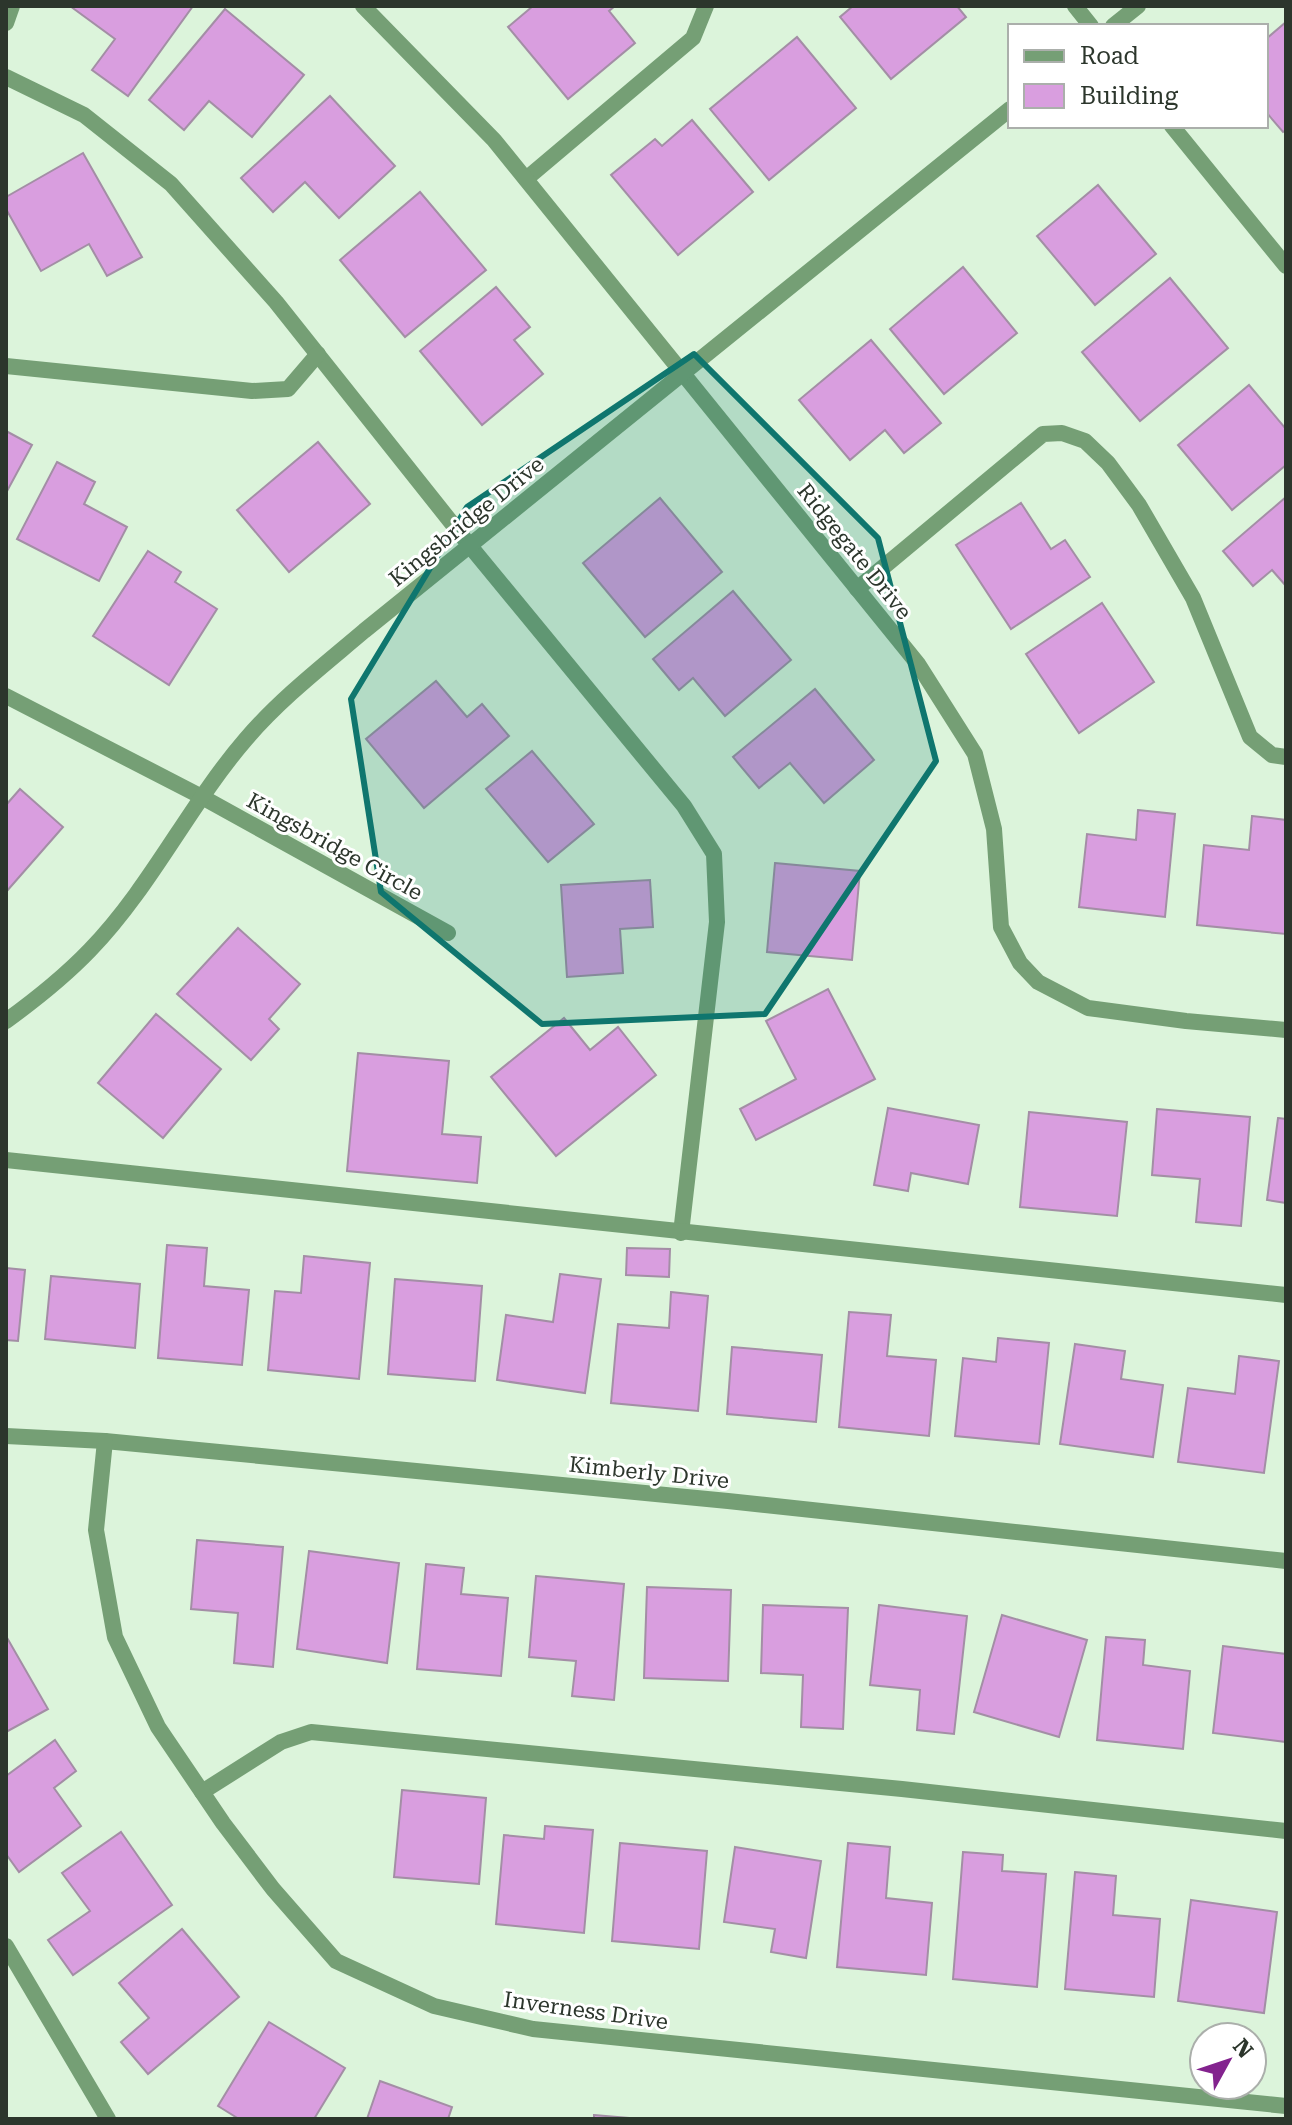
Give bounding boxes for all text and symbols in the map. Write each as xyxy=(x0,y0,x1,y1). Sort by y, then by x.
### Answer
legend xyxy=(1008,24,1268,128)
text: Road xyxy=(1080,42,1139,70)
text: Building xyxy=(1080,82,1178,110)
street label: Kingsbridge Drive xyxy=(384,451,549,591)
street label: Ridgegate Drive xyxy=(792,478,917,624)
street label: Kingsbridge Circle xyxy=(243,788,427,905)
street label: Kimberly Drive xyxy=(568,1452,730,1493)
street label: Inverness Drive xyxy=(502,1987,670,2034)
north arrow xyxy=(1188,2021,1268,2101)
text: N xyxy=(1228,2034,1258,2063)

